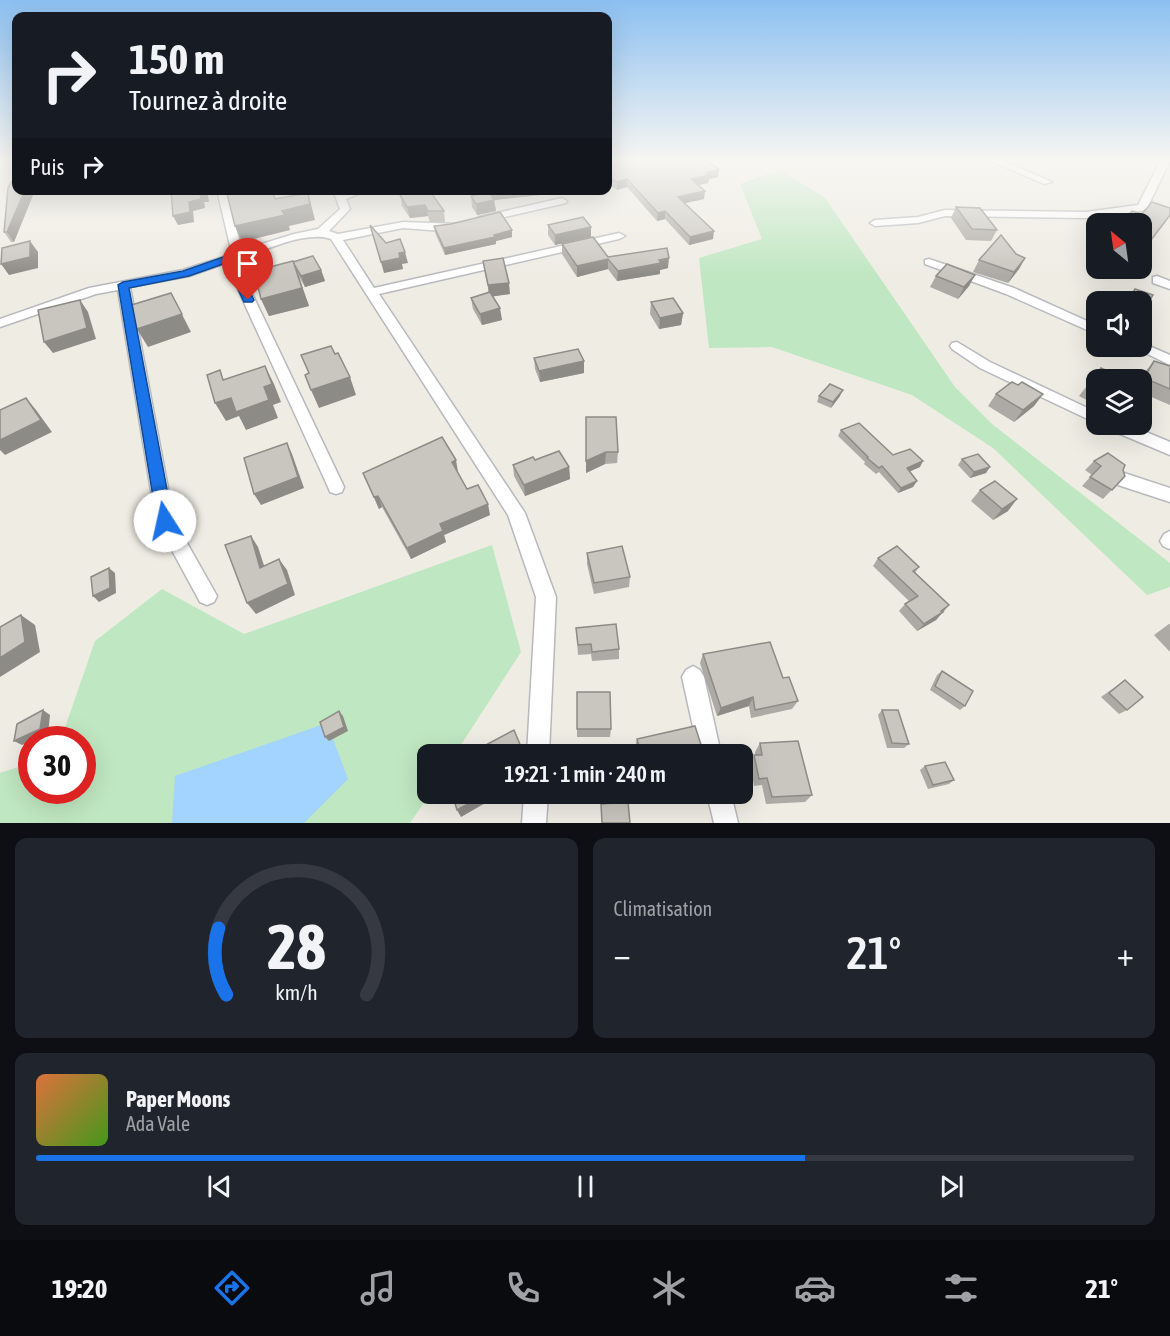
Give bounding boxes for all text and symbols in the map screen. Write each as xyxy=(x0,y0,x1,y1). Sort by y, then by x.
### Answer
text: 150 m xyxy=(129,35,224,83)
icon: right xyxy=(30,36,108,114)
text: Tournez à droite xyxy=(129,85,287,116)
icon: right xyxy=(76,150,109,183)
text: Puis xyxy=(30,154,64,180)
north arrow xyxy=(1086,213,1152,279)
map controls xyxy=(1086,213,1152,435)
pin xyxy=(222,238,273,300)
icon: arrive xyxy=(231,247,264,280)
button: sound xyxy=(1086,291,1152,357)
button: layers xyxy=(1086,369,1152,435)
position arrow xyxy=(133,489,197,553)
speed limit sign: 30 xyxy=(18,726,96,804)
text: 19:21 · 1 min · 240 m xyxy=(504,761,666,787)
text: Climatisation xyxy=(614,897,712,920)
text: 28 xyxy=(267,911,326,982)
text: 21° xyxy=(846,927,901,979)
text: − xyxy=(614,935,631,973)
text: + xyxy=(1117,935,1134,973)
text: km/h xyxy=(275,980,318,1005)
text: Paper Moons xyxy=(126,1086,230,1112)
text: Ada Vale xyxy=(126,1112,190,1135)
icon: previous xyxy=(203,1170,236,1203)
icon: pause xyxy=(569,1170,602,1203)
icon: next xyxy=(935,1170,968,1203)
icon: directions xyxy=(211,1267,253,1309)
icon: music xyxy=(357,1267,399,1309)
icon: phone xyxy=(502,1267,544,1309)
icon: climate xyxy=(648,1267,690,1309)
icon: car xyxy=(794,1267,836,1309)
icon: filters xyxy=(940,1267,982,1309)
text: 19:20 xyxy=(52,1273,107,1304)
text: 21° xyxy=(1085,1273,1118,1304)

